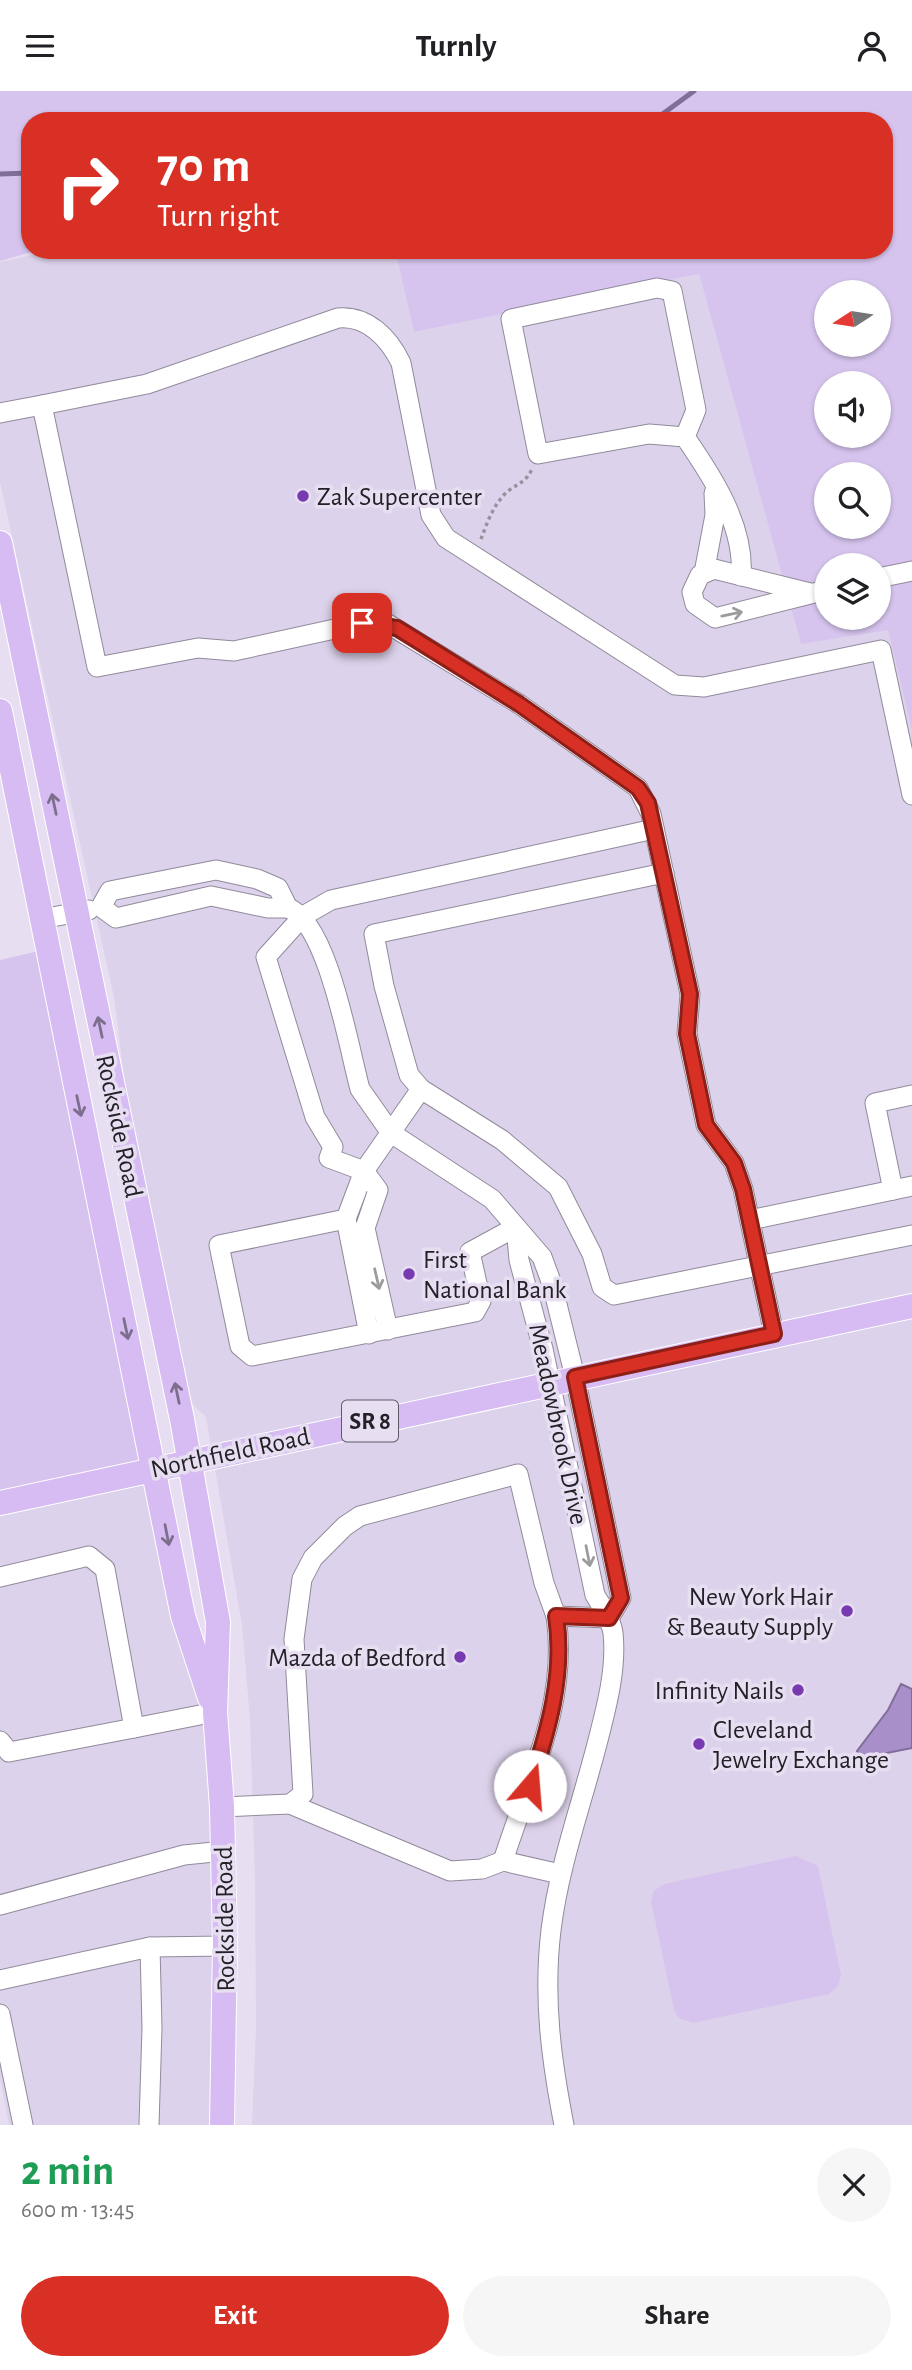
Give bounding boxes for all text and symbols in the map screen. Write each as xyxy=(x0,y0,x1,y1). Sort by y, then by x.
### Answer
icon: menu xyxy=(21,27,59,65)
icon: person xyxy=(853,27,891,65)
text: Turnly xyxy=(415,30,497,62)
icon: right xyxy=(42,140,133,231)
text: 70 m xyxy=(157,142,251,191)
text: Turn right xyxy=(157,200,279,232)
north arrow xyxy=(814,280,891,357)
map controls xyxy=(814,280,891,630)
button: sound xyxy=(814,371,891,448)
button: search xyxy=(814,462,891,539)
place label: Zak Supercenter xyxy=(317,484,482,510)
marker: Zak Supercenter xyxy=(295,488,311,504)
button: layers xyxy=(814,553,891,630)
pin xyxy=(332,593,392,653)
icon: arrive xyxy=(343,604,381,642)
one-way arrow xyxy=(720,607,743,621)
one-way arrow xyxy=(46,793,60,816)
one-way arrow xyxy=(92,1016,106,1039)
street label: Rockside Road xyxy=(91,1052,147,1200)
one-way arrow xyxy=(73,1094,87,1117)
place label: First National Bank xyxy=(423,1247,567,1303)
marker: First National Bank xyxy=(401,1266,417,1282)
one-way arrow xyxy=(370,1267,384,1290)
one-way arrow xyxy=(119,1317,133,1340)
street label: Meadowbrook Drive xyxy=(524,1321,592,1527)
one-way arrow xyxy=(169,1382,183,1405)
road number: SR 8 xyxy=(342,1401,398,1441)
street label: Northfield Road xyxy=(148,1423,312,1483)
one-way arrow xyxy=(161,1523,174,1546)
one-way arrow xyxy=(581,1544,595,1567)
place label: New York Hair & Beauty Supply xyxy=(667,1584,834,1640)
marker: New York Hair & Beauty Supply xyxy=(839,1603,855,1619)
place label: Mazda of Bedford xyxy=(268,1645,446,1671)
marker: Mazda of Bedford xyxy=(452,1649,468,1665)
place label: Infinity Nails xyxy=(655,1678,784,1704)
marker: Infinity Nails xyxy=(790,1682,806,1698)
place label: Cleveland Jewelry Exchange xyxy=(713,1717,889,1773)
marker: Cleveland Jewelry Exchange xyxy=(691,1736,707,1752)
position arrow xyxy=(493,1749,567,1823)
street label: Rockside Road xyxy=(211,1846,239,1992)
button: close xyxy=(817,2148,891,2222)
text: 2 min xyxy=(21,2150,114,2192)
text: 600 m · 13:45 xyxy=(21,2199,134,2222)
button: Exit xyxy=(21,2276,449,2356)
button: Share xyxy=(463,2276,891,2356)

